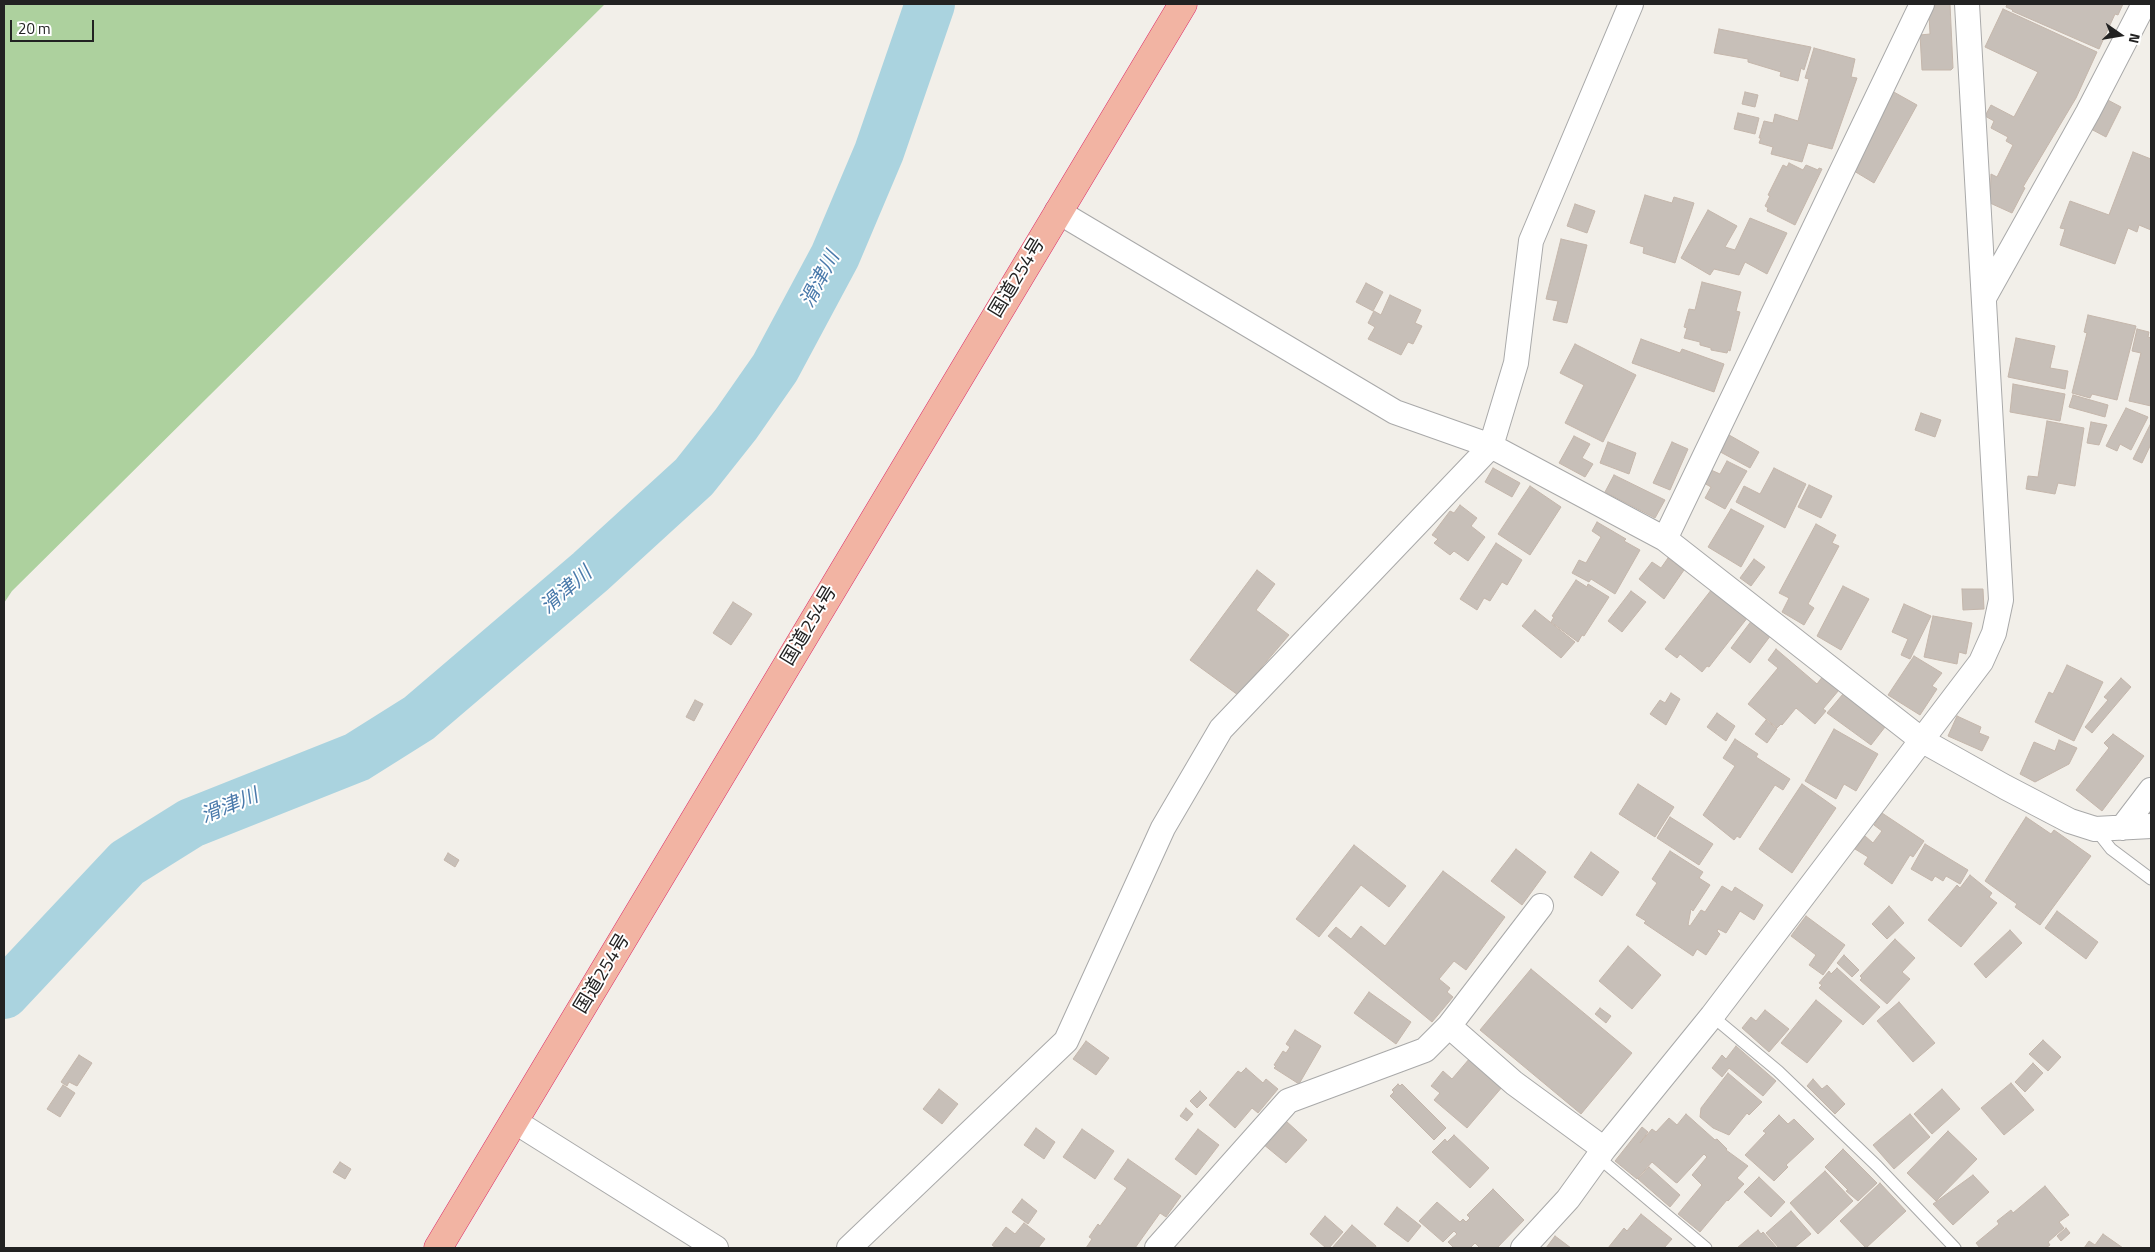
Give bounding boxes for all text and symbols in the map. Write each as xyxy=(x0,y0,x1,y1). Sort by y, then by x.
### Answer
scale bar xyxy=(12,10,96,42)
north arrow xyxy=(2095,10,2145,60)
text: 20 m xyxy=(18,17,51,40)
text: N xyxy=(2124,31,2146,46)
street label: 国道254号 xyxy=(985,234,1051,322)
water label: 滑津川 xyxy=(796,248,846,312)
water label: 滑津川 xyxy=(536,562,598,620)
street label: 国道254号 xyxy=(777,582,843,670)
water label: 滑津川 xyxy=(198,785,262,829)
street label: 国道254号 xyxy=(570,930,636,1018)

